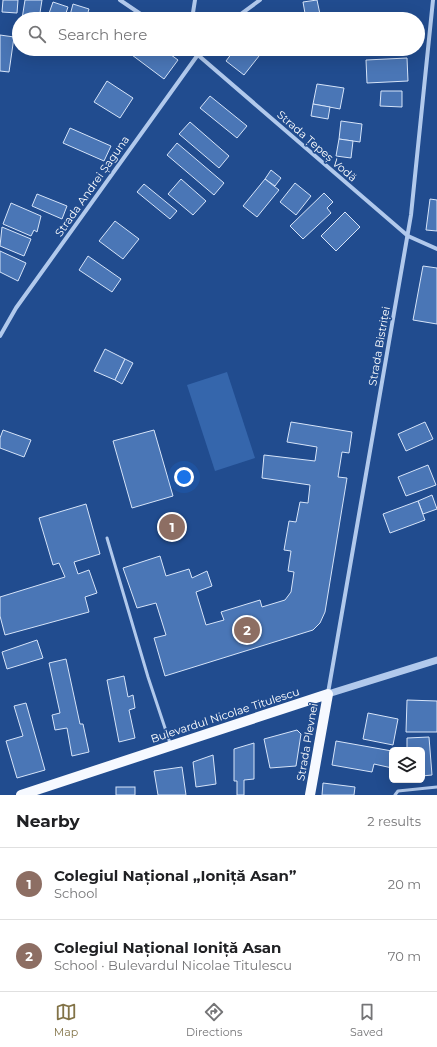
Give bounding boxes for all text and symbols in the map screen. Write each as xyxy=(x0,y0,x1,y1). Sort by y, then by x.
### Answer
search box xyxy=(12,12,425,56)
icon: search xyxy=(26,23,48,45)
text: Search here xyxy=(58,25,147,44)
street label: Strada Țepeș Vodă xyxy=(274,108,360,184)
street label: Strada Andrei Șaguna xyxy=(52,133,132,239)
street label: Strada Bistriței xyxy=(365,305,393,387)
your location xyxy=(174,467,194,487)
pin: 1 xyxy=(159,512,185,542)
pin: 2 xyxy=(234,615,260,645)
street label: Bulevardul Nicolae Titulescu xyxy=(149,684,301,746)
street label: Strada Plevnei xyxy=(293,702,321,782)
map controls xyxy=(389,747,425,783)
button: layers xyxy=(389,747,425,783)
text: Nearby xyxy=(16,811,80,831)
text: 2 results xyxy=(367,813,421,829)
text: Colegiul Național „Ioniță Asan” xyxy=(54,866,296,885)
text: 1 xyxy=(26,876,32,892)
text: 20 m xyxy=(388,876,421,892)
text: School xyxy=(54,885,98,901)
text: Colegiul Național Ioniță Asan xyxy=(54,938,281,957)
text: 2 xyxy=(25,948,33,964)
text: 70 m xyxy=(388,948,421,964)
text: School · Bulevardul Nicolae Titulescu xyxy=(54,957,292,973)
tab: Map xyxy=(54,1001,78,1039)
tab: Directions xyxy=(186,1001,242,1039)
tab: Saved xyxy=(350,1001,383,1039)

